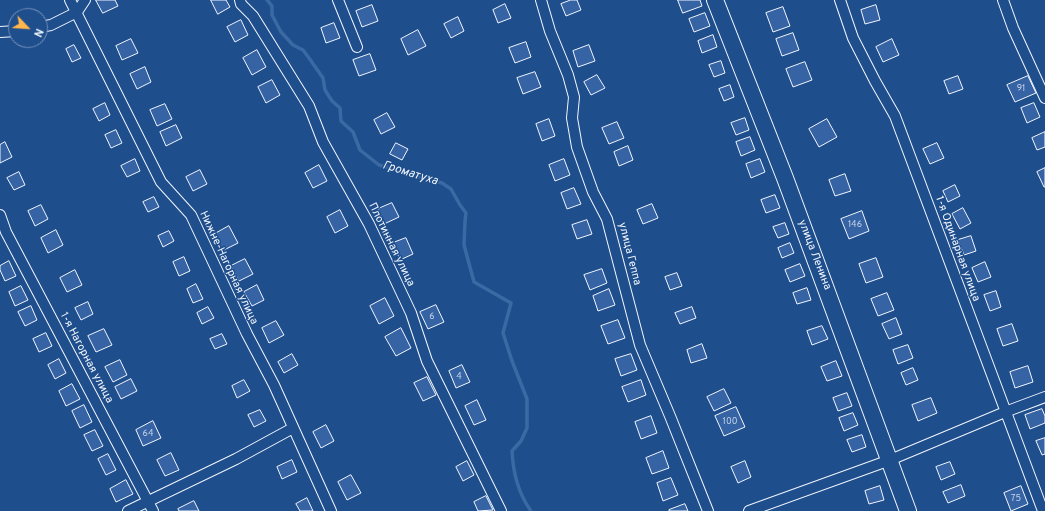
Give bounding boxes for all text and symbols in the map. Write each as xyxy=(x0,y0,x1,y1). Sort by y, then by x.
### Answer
north arrow xyxy=(8,8,48,48)
text: N xyxy=(30,26,46,39)
house number: 91 xyxy=(1017,84,1025,94)
water label: Громатуха xyxy=(381,159,439,189)
street label: 1-я Одинарная улица xyxy=(932,195,982,303)
street label: Плотинная улица xyxy=(365,201,417,289)
street label: Нижне-Нагорная улица xyxy=(196,209,260,327)
street label: улица Ленина xyxy=(795,218,833,292)
house number: 146 xyxy=(848,220,862,230)
street label: улица Геппа xyxy=(615,221,643,287)
street label: 1-я Нагорная улица xyxy=(57,310,115,406)
house number: 6 xyxy=(429,312,435,322)
house number: 4 xyxy=(456,372,462,382)
house number: 100 xyxy=(723,417,737,427)
house number: 64 xyxy=(143,429,153,439)
house number: 75 xyxy=(1011,494,1021,504)

